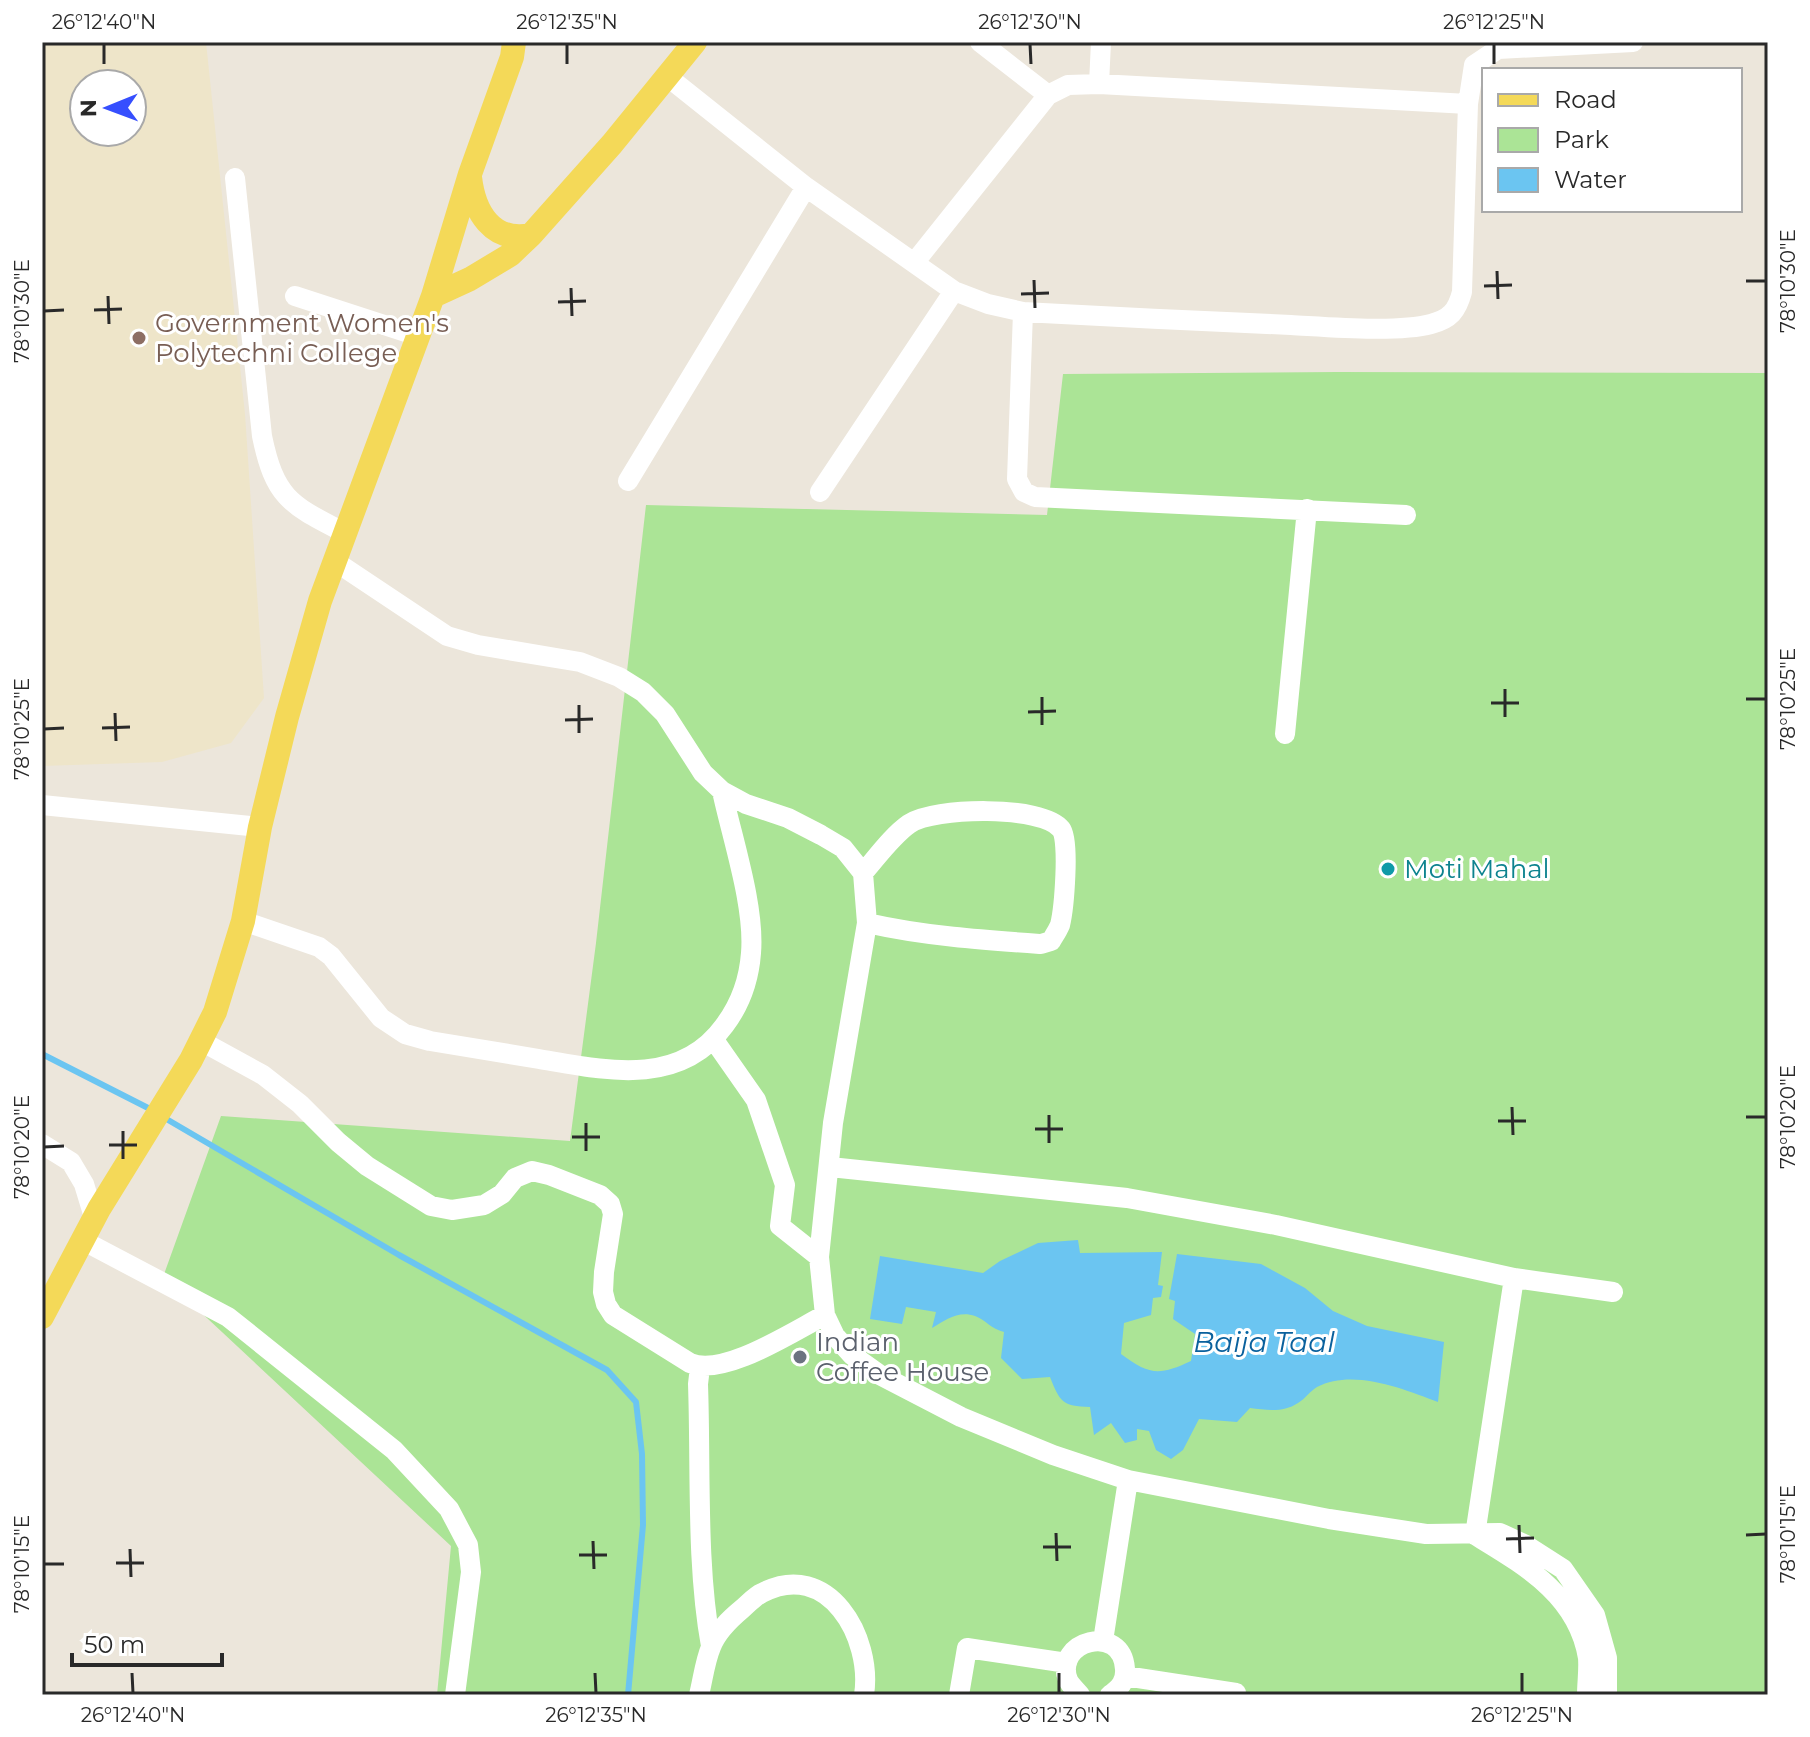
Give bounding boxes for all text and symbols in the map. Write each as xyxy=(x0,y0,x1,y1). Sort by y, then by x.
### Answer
text: 26°12'40"N xyxy=(52,10,156,34)
text: 26°12'35"N xyxy=(516,10,618,34)
text: 26°12'30"N xyxy=(978,10,1082,34)
text: 26°12'25"N xyxy=(1443,10,1545,34)
north arrow xyxy=(68,68,148,148)
legend xyxy=(1482,68,1742,212)
text: Road xyxy=(1554,85,1617,114)
text: N xyxy=(75,99,102,117)
text: Park xyxy=(1554,125,1609,154)
text: Water xyxy=(1554,165,1627,194)
text: 78°10'30"E xyxy=(1776,229,1800,333)
text: 78°10'30"E xyxy=(10,259,34,363)
place label: Government Women's Polytechni College xyxy=(155,307,449,369)
marker: Government Women's Polytechni College xyxy=(130,329,148,347)
text: 78°10'25"E xyxy=(1776,648,1800,750)
text: 78°10'25"E xyxy=(10,678,34,780)
place label: Moti Mahal xyxy=(1404,853,1550,885)
marker: Moti Mahal xyxy=(1379,860,1397,878)
text: 78°10'20"E xyxy=(1776,1065,1800,1169)
text: 78°10'20"E xyxy=(10,1095,34,1199)
water label: Baija Taal xyxy=(1193,1325,1335,1359)
place label: Indian Coffee House xyxy=(816,1326,989,1388)
marker: Indian Coffee House xyxy=(791,1348,809,1366)
text: 78°10'15"E xyxy=(1776,1485,1800,1583)
text: 78°10'15"E xyxy=(10,1515,34,1613)
scale bar xyxy=(72,1617,222,1667)
text: 50 m xyxy=(84,1630,145,1659)
text: 26°12'40"N xyxy=(81,1703,185,1727)
text: 26°12'35"N xyxy=(545,1703,647,1727)
text: 26°12'30"N xyxy=(1007,1703,1111,1727)
text: 26°12'25"N xyxy=(1471,1703,1573,1727)

